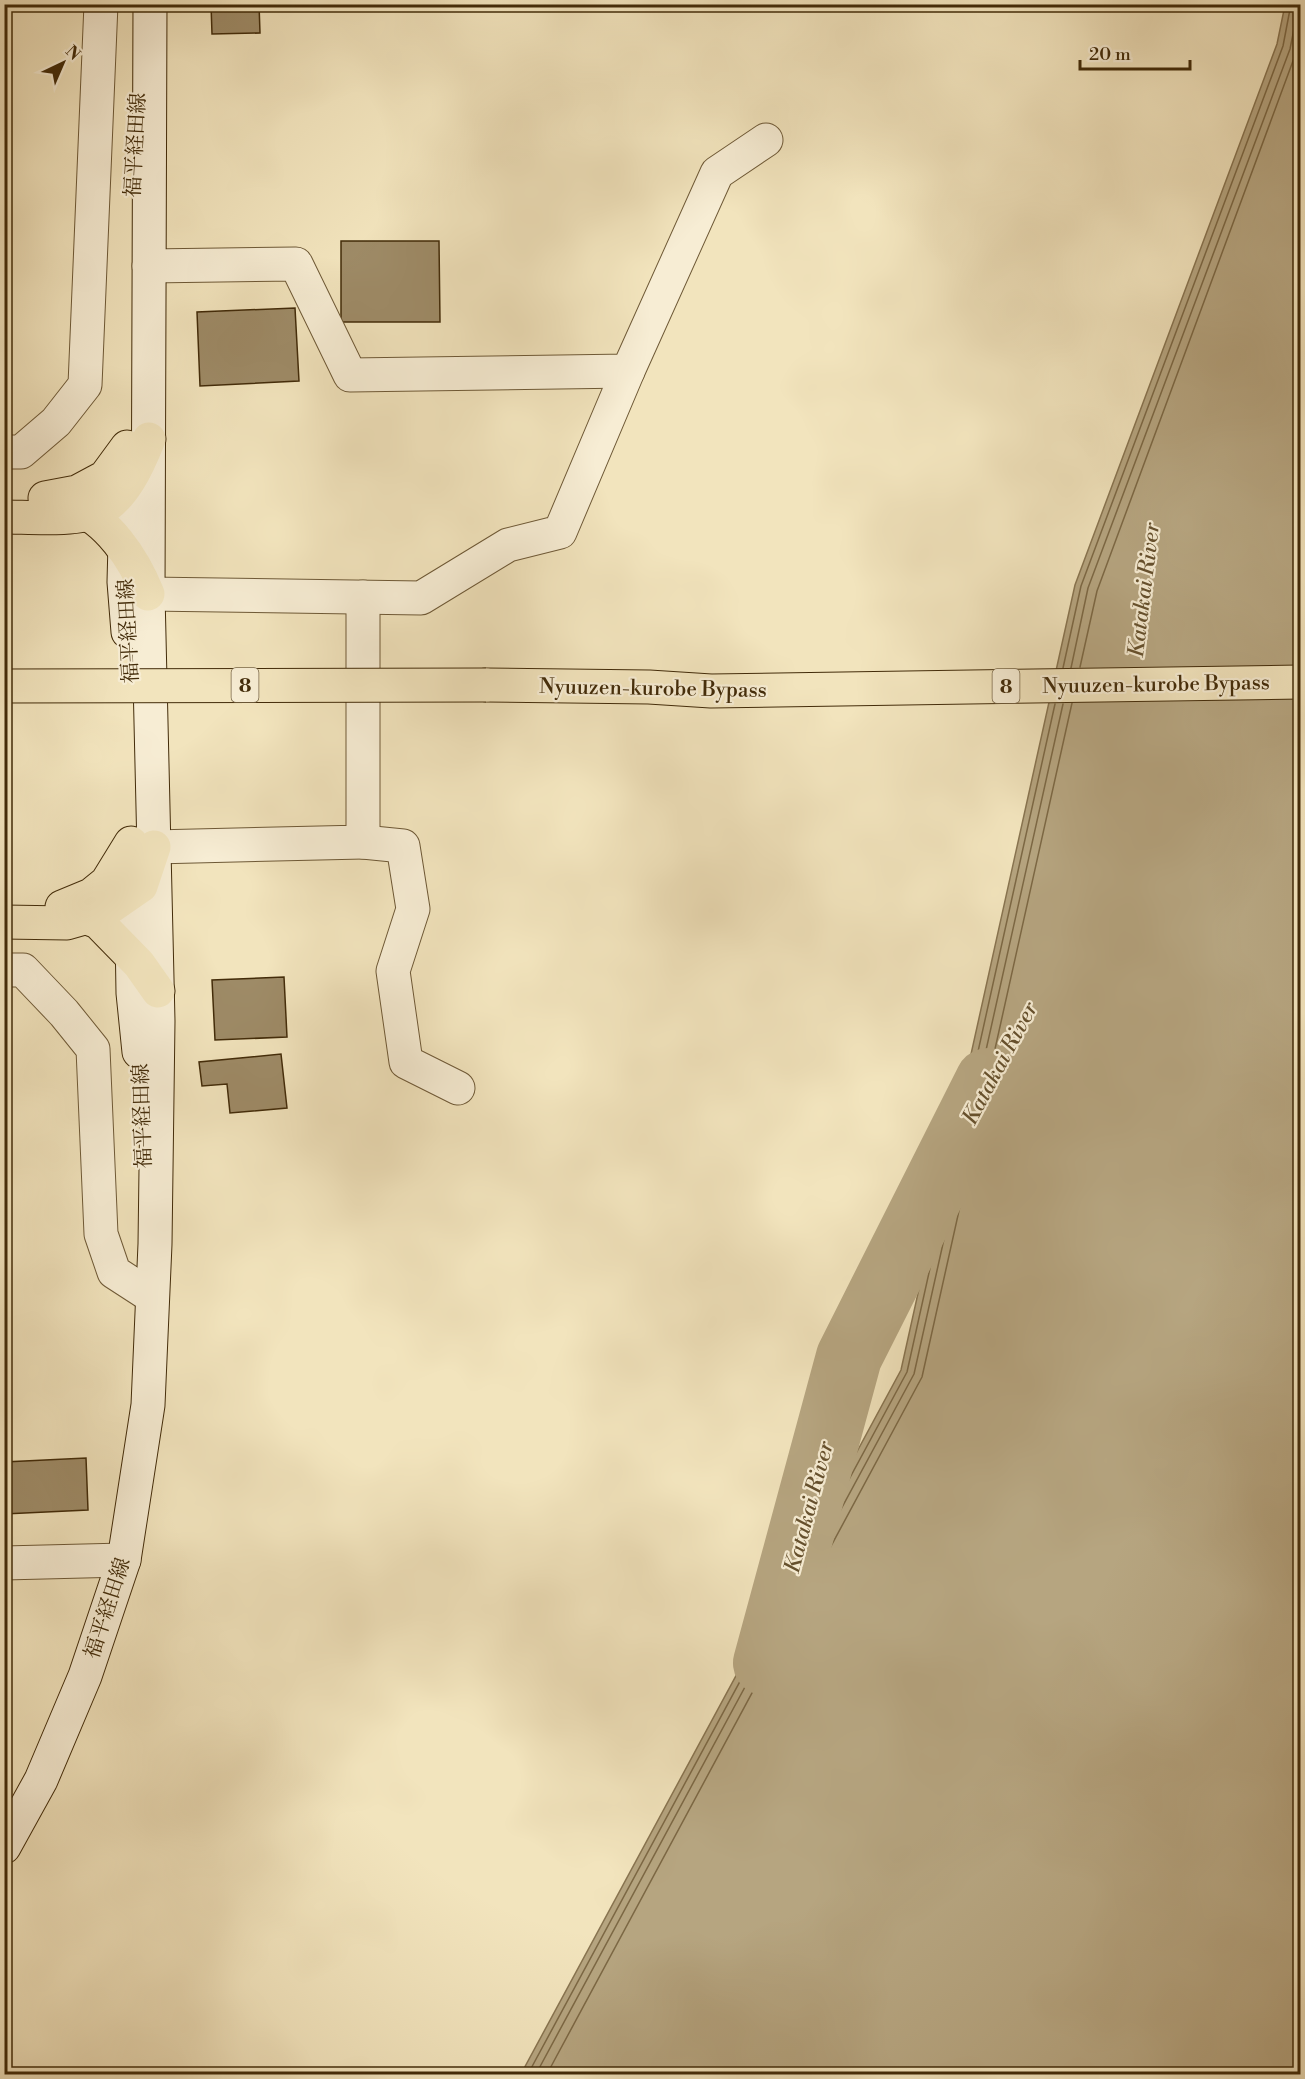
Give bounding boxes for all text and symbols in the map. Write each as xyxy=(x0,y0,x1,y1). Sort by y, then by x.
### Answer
north arrow xyxy=(33,33,93,93)
scale bar xyxy=(1080,33,1190,71)
text: N xyxy=(61,41,84,65)
text: 20 m xyxy=(1089,43,1131,66)
street label: 福平経田線 xyxy=(120,92,152,198)
water label: Katakai River xyxy=(1123,521,1166,659)
street label: 福平経田線 xyxy=(113,578,145,684)
road number: 8 xyxy=(232,668,258,702)
road number: 8 xyxy=(992,669,1020,703)
street label: Nyuuzen-kurobe Bypass xyxy=(1042,670,1270,700)
street label: Nyuuzen-kurobe Bypass xyxy=(539,674,767,704)
water label: Katakai River xyxy=(957,997,1044,1130)
street label: 福平経田線 xyxy=(128,1063,158,1169)
water label: Katakai River xyxy=(779,1438,840,1576)
street label: 福平経田線 xyxy=(79,1554,137,1662)

